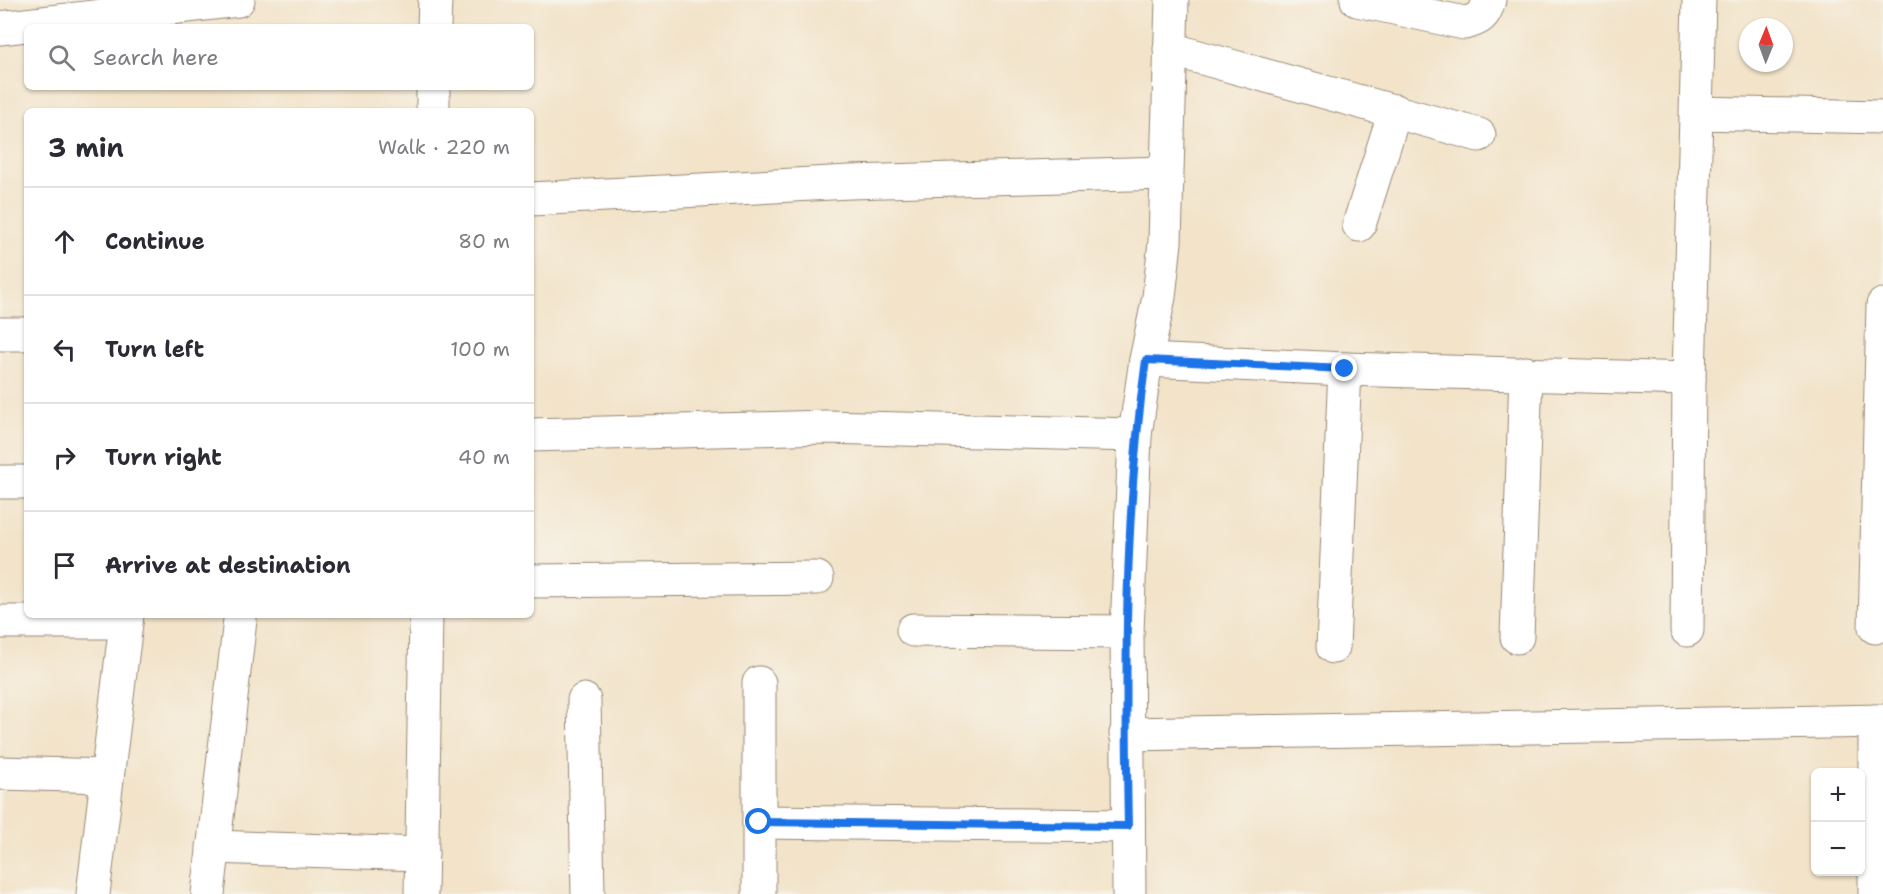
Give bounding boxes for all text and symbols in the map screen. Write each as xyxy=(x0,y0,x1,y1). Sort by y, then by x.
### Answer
north arrow xyxy=(1739,18,1793,72)
search box xyxy=(24,24,534,90)
icon: search xyxy=(45,41,78,74)
text: Search here xyxy=(93,43,219,72)
text: 3 min xyxy=(48,130,124,165)
text: Walk · 220 m xyxy=(378,134,510,160)
icon: ahead xyxy=(48,225,81,258)
text: Continue xyxy=(105,227,205,256)
text: 80 m xyxy=(458,228,510,254)
icon: left xyxy=(48,333,81,366)
text: Turn left xyxy=(105,335,204,364)
text: 100 m xyxy=(450,336,510,362)
route end xyxy=(1331,355,1357,381)
icon: right xyxy=(48,441,81,474)
text: Turn right xyxy=(105,443,222,472)
text: 40 m xyxy=(458,444,510,470)
icon: arrive xyxy=(48,549,81,582)
text: Arrive at destination xyxy=(105,551,351,580)
map controls xyxy=(1811,768,1865,876)
button: + xyxy=(1811,768,1865,822)
route start xyxy=(745,808,771,834)
button: − xyxy=(1811,822,1865,876)

